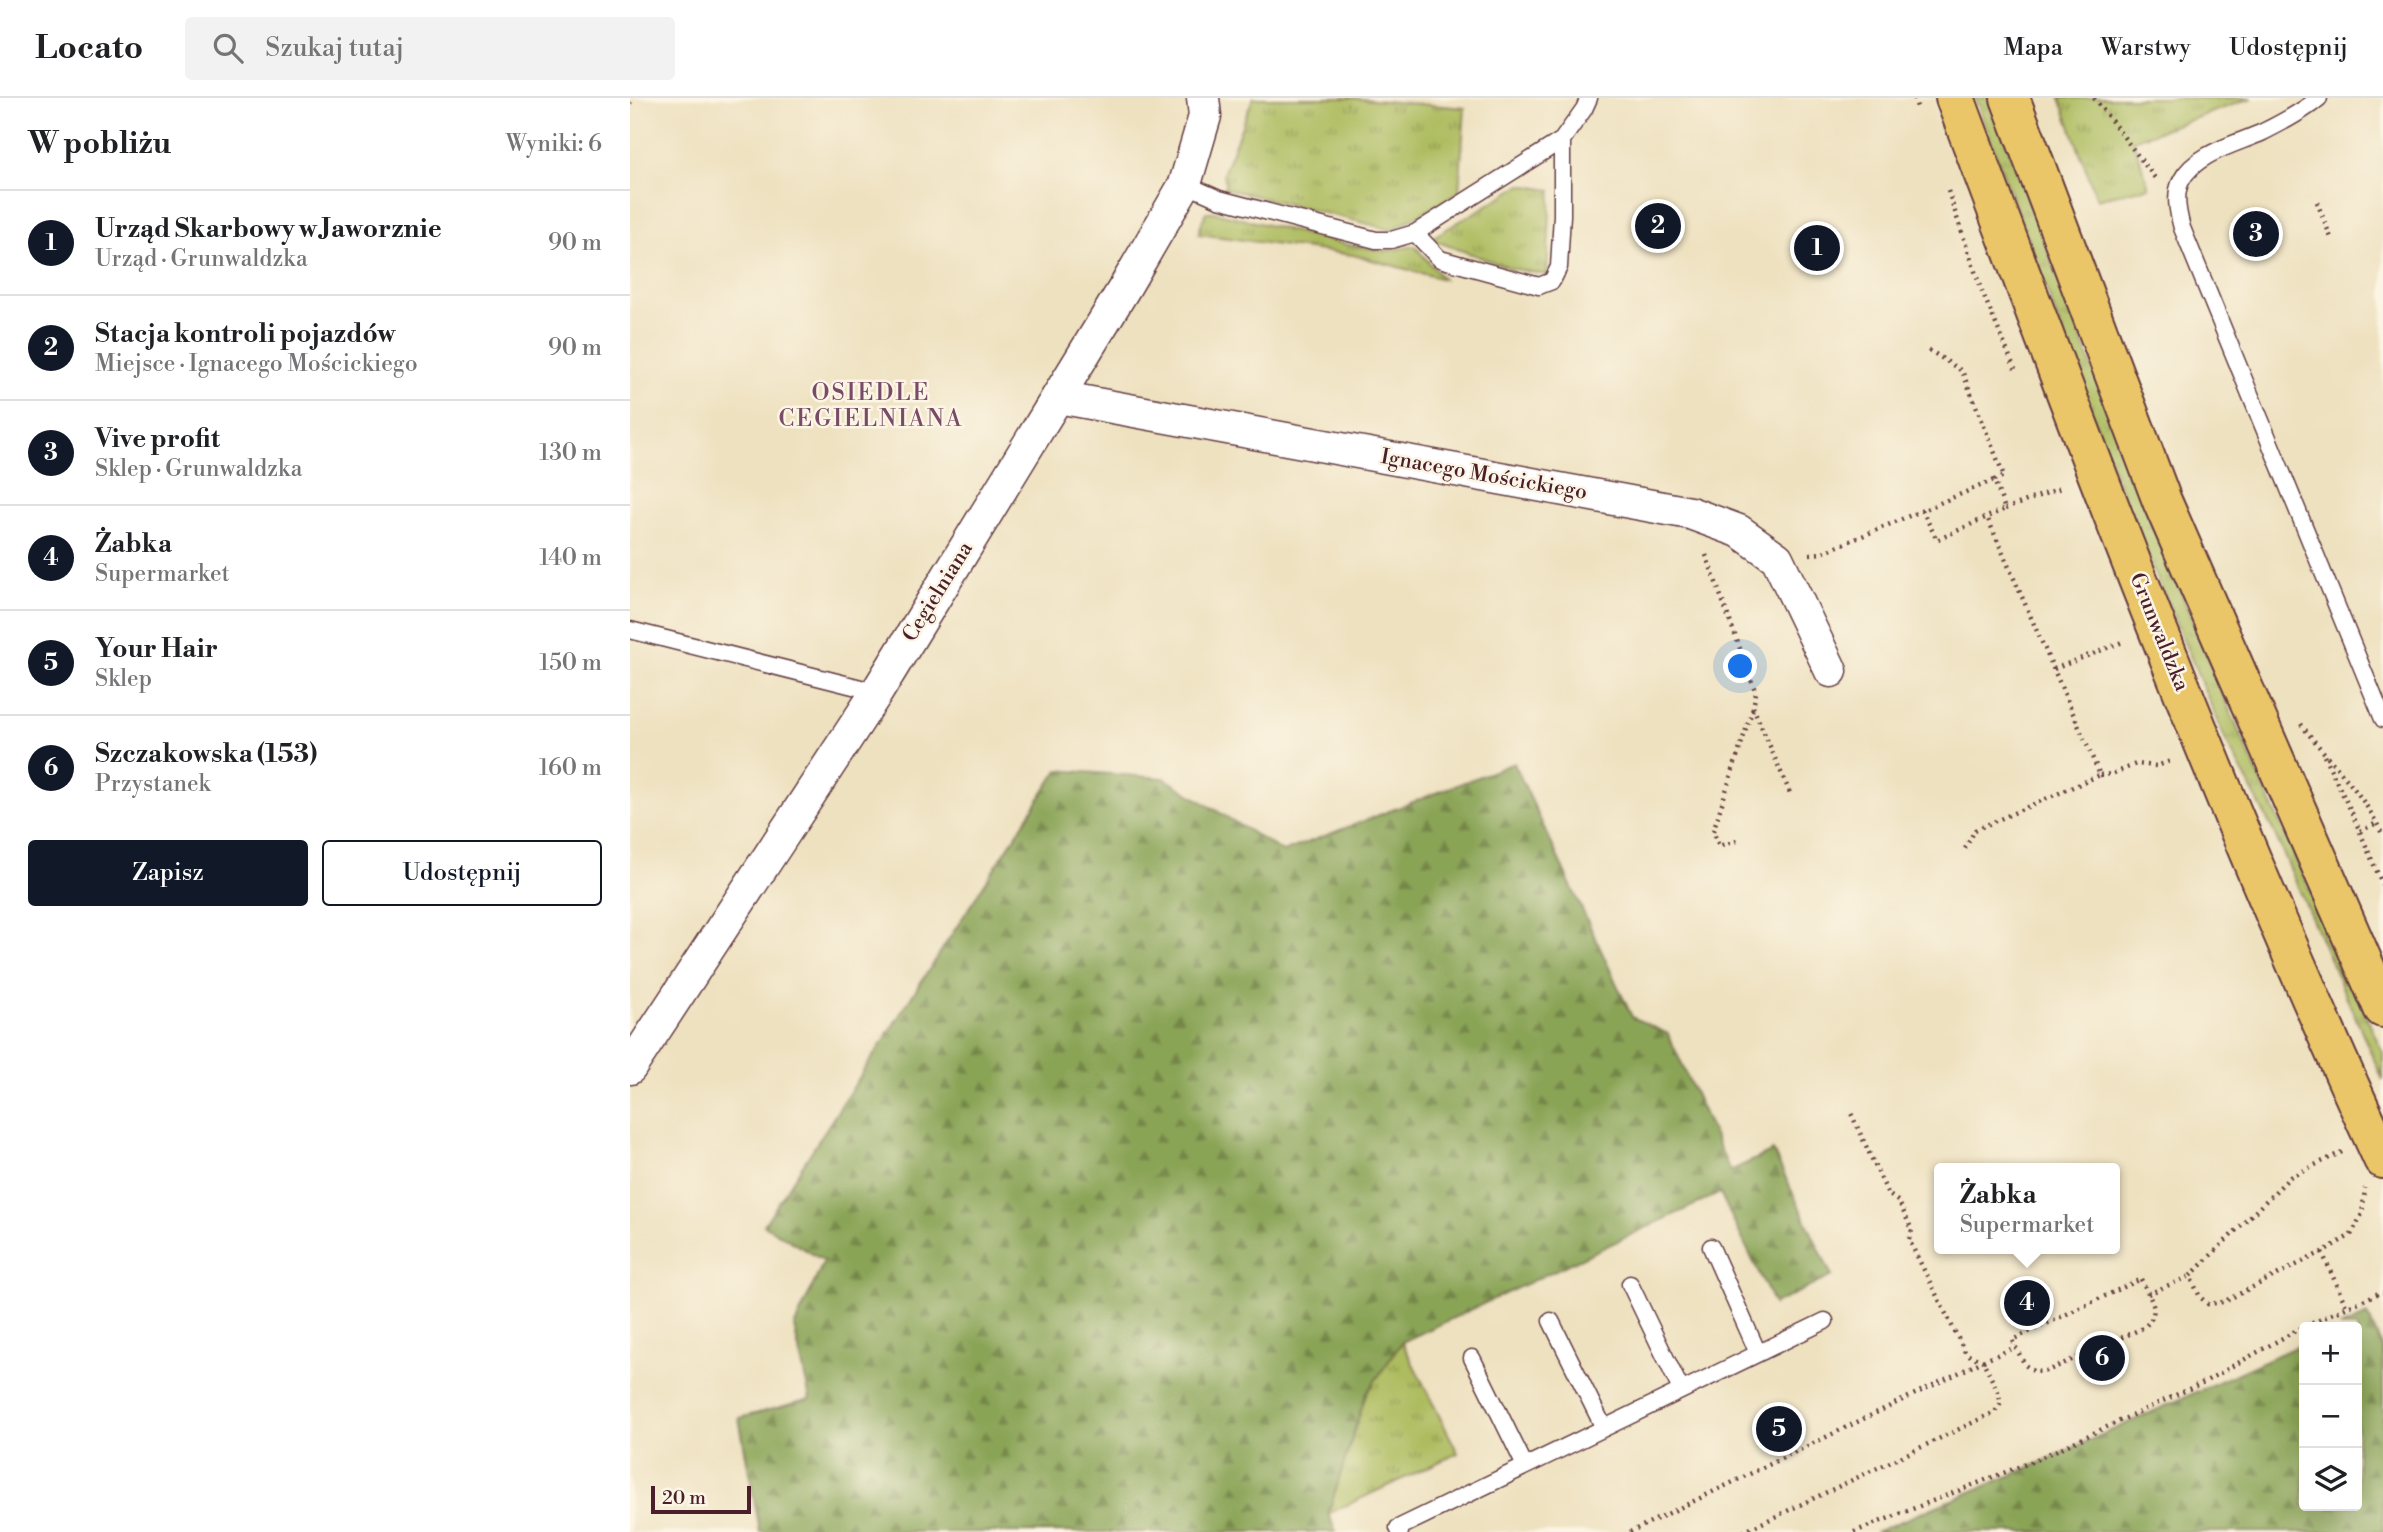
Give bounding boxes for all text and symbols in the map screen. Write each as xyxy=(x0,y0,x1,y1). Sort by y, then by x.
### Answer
search box xyxy=(185,17,675,80)
text: Locato xyxy=(35,28,143,69)
icon: search xyxy=(209,29,247,67)
text: Szukaj tutaj xyxy=(265,32,404,64)
text: Mapa xyxy=(2003,33,2063,63)
text: Warstwy xyxy=(2101,33,2191,63)
text: Udostępnij xyxy=(2229,33,2348,63)
text: W pobliżu xyxy=(28,125,171,163)
text: Wyniki: 6 xyxy=(506,130,602,158)
pin: 2 xyxy=(1635,200,1681,252)
pin: 3 xyxy=(2233,208,2279,260)
text: Urząd Skarbowy w Jaworznie xyxy=(95,213,442,245)
pin: 1 xyxy=(1794,222,1840,274)
text: 1 xyxy=(45,229,57,257)
text: 90 m xyxy=(548,229,602,257)
text: Urząd · Grunwaldzka xyxy=(95,245,308,273)
text: Stacja kontroli pojazdów xyxy=(95,318,395,350)
text: 2 xyxy=(44,334,58,362)
text: 90 m xyxy=(548,334,602,362)
text: Miejsce · Ignacego Mościckiego xyxy=(95,350,418,378)
district label: OSIEDLE CEGIELNIANA xyxy=(779,379,963,433)
text: Vive profit xyxy=(95,423,220,455)
text: 3 xyxy=(44,439,58,467)
text: 130 m xyxy=(539,439,602,467)
street label: Ignacego Mościckiego xyxy=(1379,444,1589,506)
text: Sklep · Grunwaldzka xyxy=(95,455,302,483)
text: Żabka xyxy=(95,528,172,560)
street label: Cegielniana xyxy=(897,537,979,647)
text: 4 xyxy=(43,544,59,572)
text: 140 m xyxy=(539,544,602,572)
text: Supermarket xyxy=(95,560,230,588)
street label: Grunwaldzka xyxy=(2123,569,2195,695)
text: Your Hair xyxy=(95,633,218,665)
text: 5 xyxy=(44,649,58,677)
text: 150 m xyxy=(539,649,602,677)
your location xyxy=(1723,649,1757,683)
text: Sklep xyxy=(95,665,152,693)
text: Szczakowska (153) xyxy=(95,738,317,770)
text: 6 xyxy=(44,754,58,782)
text: 160 m xyxy=(539,754,602,782)
text: Przystanek xyxy=(95,770,211,798)
button: Zapisz xyxy=(28,840,308,906)
button: Udostępnij xyxy=(322,840,602,906)
popup xyxy=(1934,1163,2120,1254)
text: Żabka xyxy=(1960,1179,2037,1211)
text: Supermarket xyxy=(1960,1211,2094,1239)
pin: 4 xyxy=(2004,1277,2050,1329)
map controls xyxy=(2299,1322,2362,1511)
button: + xyxy=(2299,1322,2362,1385)
pin: 6 xyxy=(2079,1332,2125,1384)
button: − xyxy=(2299,1385,2362,1448)
pin: 5 xyxy=(1756,1403,1802,1455)
button: layers xyxy=(2299,1448,2362,1511)
scale bar xyxy=(651,1483,751,1515)
text: 20 m xyxy=(662,1486,706,1510)

